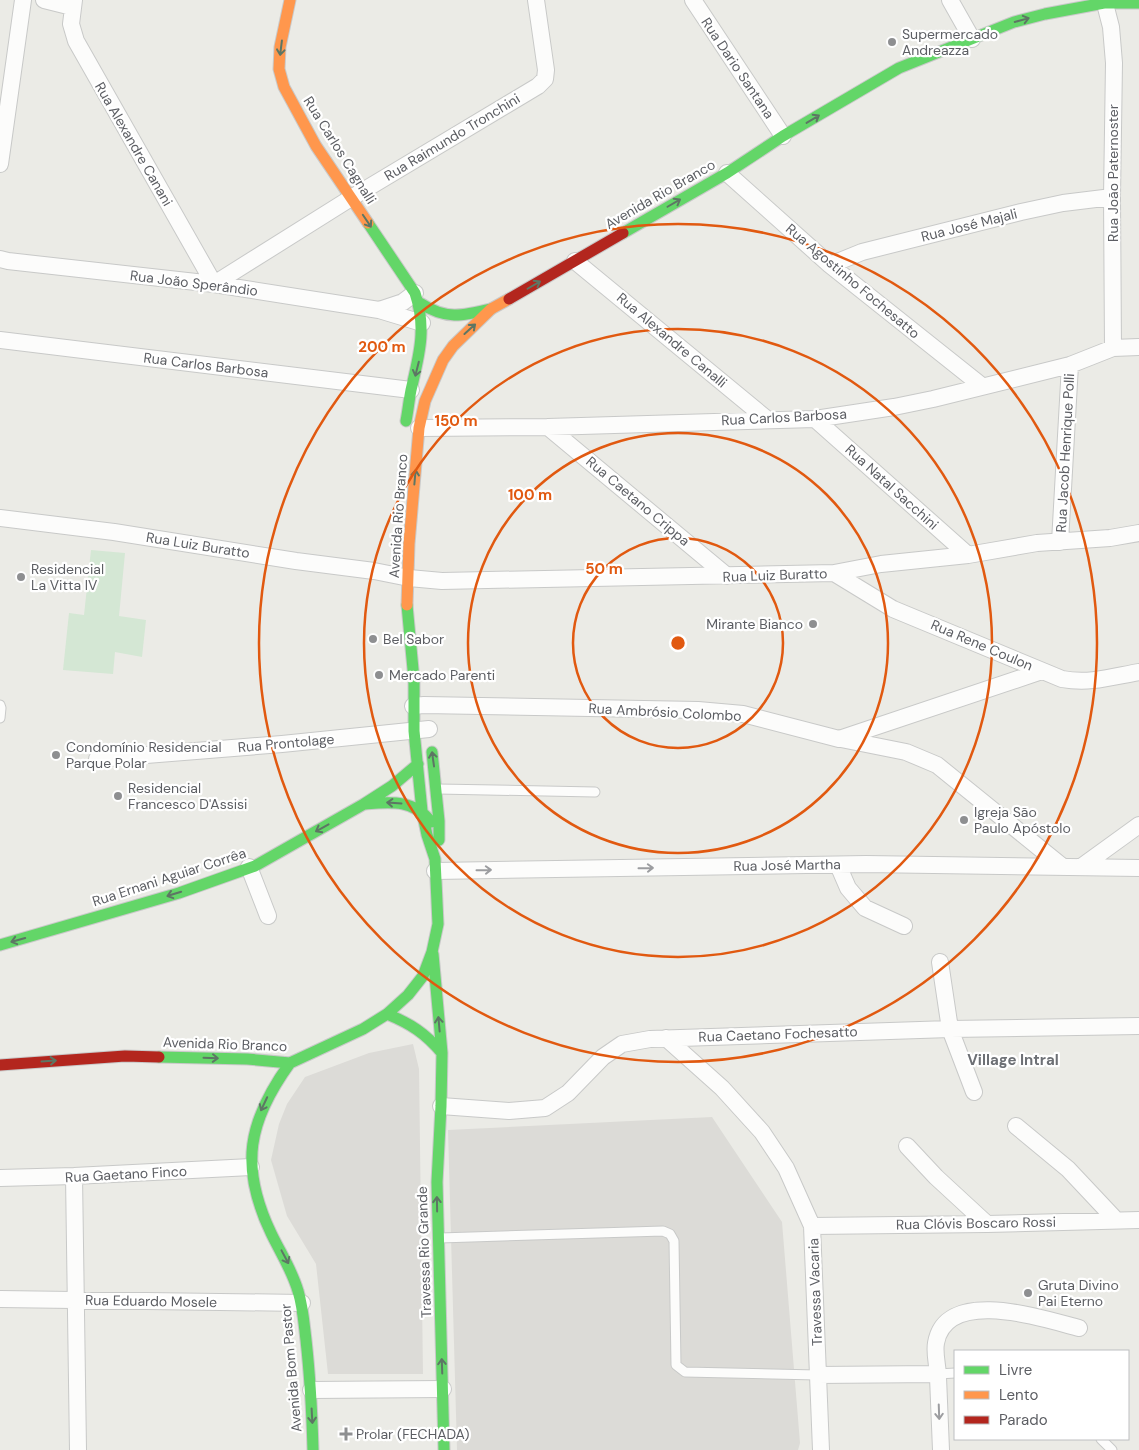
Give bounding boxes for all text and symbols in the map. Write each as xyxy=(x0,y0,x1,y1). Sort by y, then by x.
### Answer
street label: Rua Dario Santana xyxy=(698,14,778,122)
one-way arrow xyxy=(1014,15,1030,24)
place label: Supermercado Andreazza xyxy=(902,25,998,59)
marker: Supermercado Andreazza xyxy=(886,36,898,48)
one-way arrow xyxy=(276,39,286,55)
street label: Rua Alexandre Canani xyxy=(91,79,177,209)
street label: Rua Raimundo Tronchini xyxy=(381,89,523,185)
street label: Rua Carlos Cagnalli xyxy=(300,93,380,207)
street label: Rua João Paternoster xyxy=(1104,104,1122,242)
one-way arrow xyxy=(805,113,819,123)
street label: Avenida Rio Branco xyxy=(602,155,718,233)
one-way arrow xyxy=(666,198,681,208)
street label: Rua José Majali xyxy=(919,204,1019,246)
one-way arrow xyxy=(362,214,372,228)
street label: Rua Agostinho Fochesatto xyxy=(782,220,924,342)
street label: Rua João Sperândio xyxy=(129,266,259,300)
one-way arrow xyxy=(526,280,541,290)
street label: Rua Alexandre Canalli xyxy=(613,289,731,391)
one-way arrow xyxy=(463,323,476,335)
text: 200 m xyxy=(358,337,406,357)
street label: Rua Carlos Barbosa xyxy=(143,348,269,382)
one-way arrow xyxy=(412,360,421,376)
street label: Rua Jacob Henrique Polli xyxy=(1052,373,1078,533)
street label: Rua Carlos Barbosa xyxy=(721,405,847,429)
text: 150 m xyxy=(435,411,478,431)
street label: Rua Natal Sacchini xyxy=(842,440,942,534)
street label: Rua Caetano Crippa xyxy=(582,452,694,550)
street label: Avenida Rio Branco xyxy=(385,453,411,579)
one-way arrow xyxy=(410,469,419,485)
text: 100 m xyxy=(508,485,552,505)
street label: Rua Luiz Buratto xyxy=(145,528,251,562)
text: 50 m xyxy=(585,559,623,579)
place label: Residencial La Vitta IV xyxy=(31,560,104,594)
street label: Rua Luiz Buratto xyxy=(722,564,828,586)
marker: Residencial La Vitta IV xyxy=(15,571,27,583)
place label: Mirante Bianco xyxy=(706,615,803,633)
street label: Rua Rene Coulon xyxy=(928,615,1036,675)
marker: Mirante Bianco xyxy=(807,618,819,630)
place label: Bel Sabor xyxy=(383,630,444,648)
marker: Bel Sabor xyxy=(367,633,379,645)
centre of rings xyxy=(669,634,687,652)
place label: Mercado Parenti xyxy=(389,666,495,684)
marker: Mercado Parenti xyxy=(373,669,385,681)
street label: Rua Ambrósio Colombo xyxy=(588,699,742,725)
street label: Rua Prontolage xyxy=(237,730,335,756)
place label: Condomínio Residencial Parque Polar xyxy=(66,738,222,772)
marker: Condomínio Residencial Parque Polar xyxy=(50,749,62,761)
one-way arrow xyxy=(428,751,438,767)
place label: Residencial Francesco D'Assisi xyxy=(128,779,247,813)
marker: Residencial Francesco D'Assisi xyxy=(112,790,124,802)
one-way arrow xyxy=(386,799,402,808)
place label: Igreja São Paulo Apóstolo xyxy=(974,803,1071,837)
marker: Igreja São Paulo Apóstolo xyxy=(958,814,970,826)
one-way arrow xyxy=(314,823,329,833)
street label: Rua Ernani Aguiar Corrêa xyxy=(90,844,248,910)
street label: Rua José Martha xyxy=(733,855,841,875)
one-way arrow xyxy=(638,863,654,873)
one-way arrow xyxy=(476,866,492,875)
one-way arrow xyxy=(166,889,182,899)
one-way arrow xyxy=(10,935,26,945)
one-way arrow xyxy=(434,1016,444,1032)
street label: Rua Caetano Fochesatto xyxy=(698,1022,858,1046)
street label: Avenida Rio Branco xyxy=(163,1033,287,1055)
district label: Village Intral xyxy=(967,1050,1059,1070)
one-way arrow xyxy=(203,1054,219,1063)
one-way arrow xyxy=(40,1057,56,1066)
one-way arrow xyxy=(259,1096,269,1111)
street label: Rua Gaetano Finco xyxy=(65,1162,187,1186)
street label: Travessa Rio Grande xyxy=(413,1186,435,1318)
one-way arrow xyxy=(432,1196,442,1212)
street label: Rua Clóvis Boscaro Rossi xyxy=(896,1213,1056,1233)
street label: Travessa Vacaria xyxy=(804,1238,826,1346)
one-way arrow xyxy=(281,1249,290,1264)
place label: Gruta Divino Pai Eterno xyxy=(1038,1276,1119,1310)
marker: Gruta Divino Pai Eterno xyxy=(1022,1287,1034,1299)
street label: Rua Eduardo Mosele xyxy=(85,1291,217,1311)
street label: Avenida Bom Pastor xyxy=(276,1303,306,1433)
legend xyxy=(954,1350,1129,1440)
one-way arrow xyxy=(437,1359,447,1375)
text: Livre xyxy=(999,1360,1032,1380)
text: Lento xyxy=(999,1385,1038,1405)
one-way arrow xyxy=(935,1404,944,1420)
one-way arrow xyxy=(307,1408,316,1424)
text: Parado xyxy=(999,1410,1048,1430)
place label: Prolar (FECHADA) xyxy=(356,1425,469,1443)
marker: Prolar (FECHADA) xyxy=(340,1428,352,1440)

